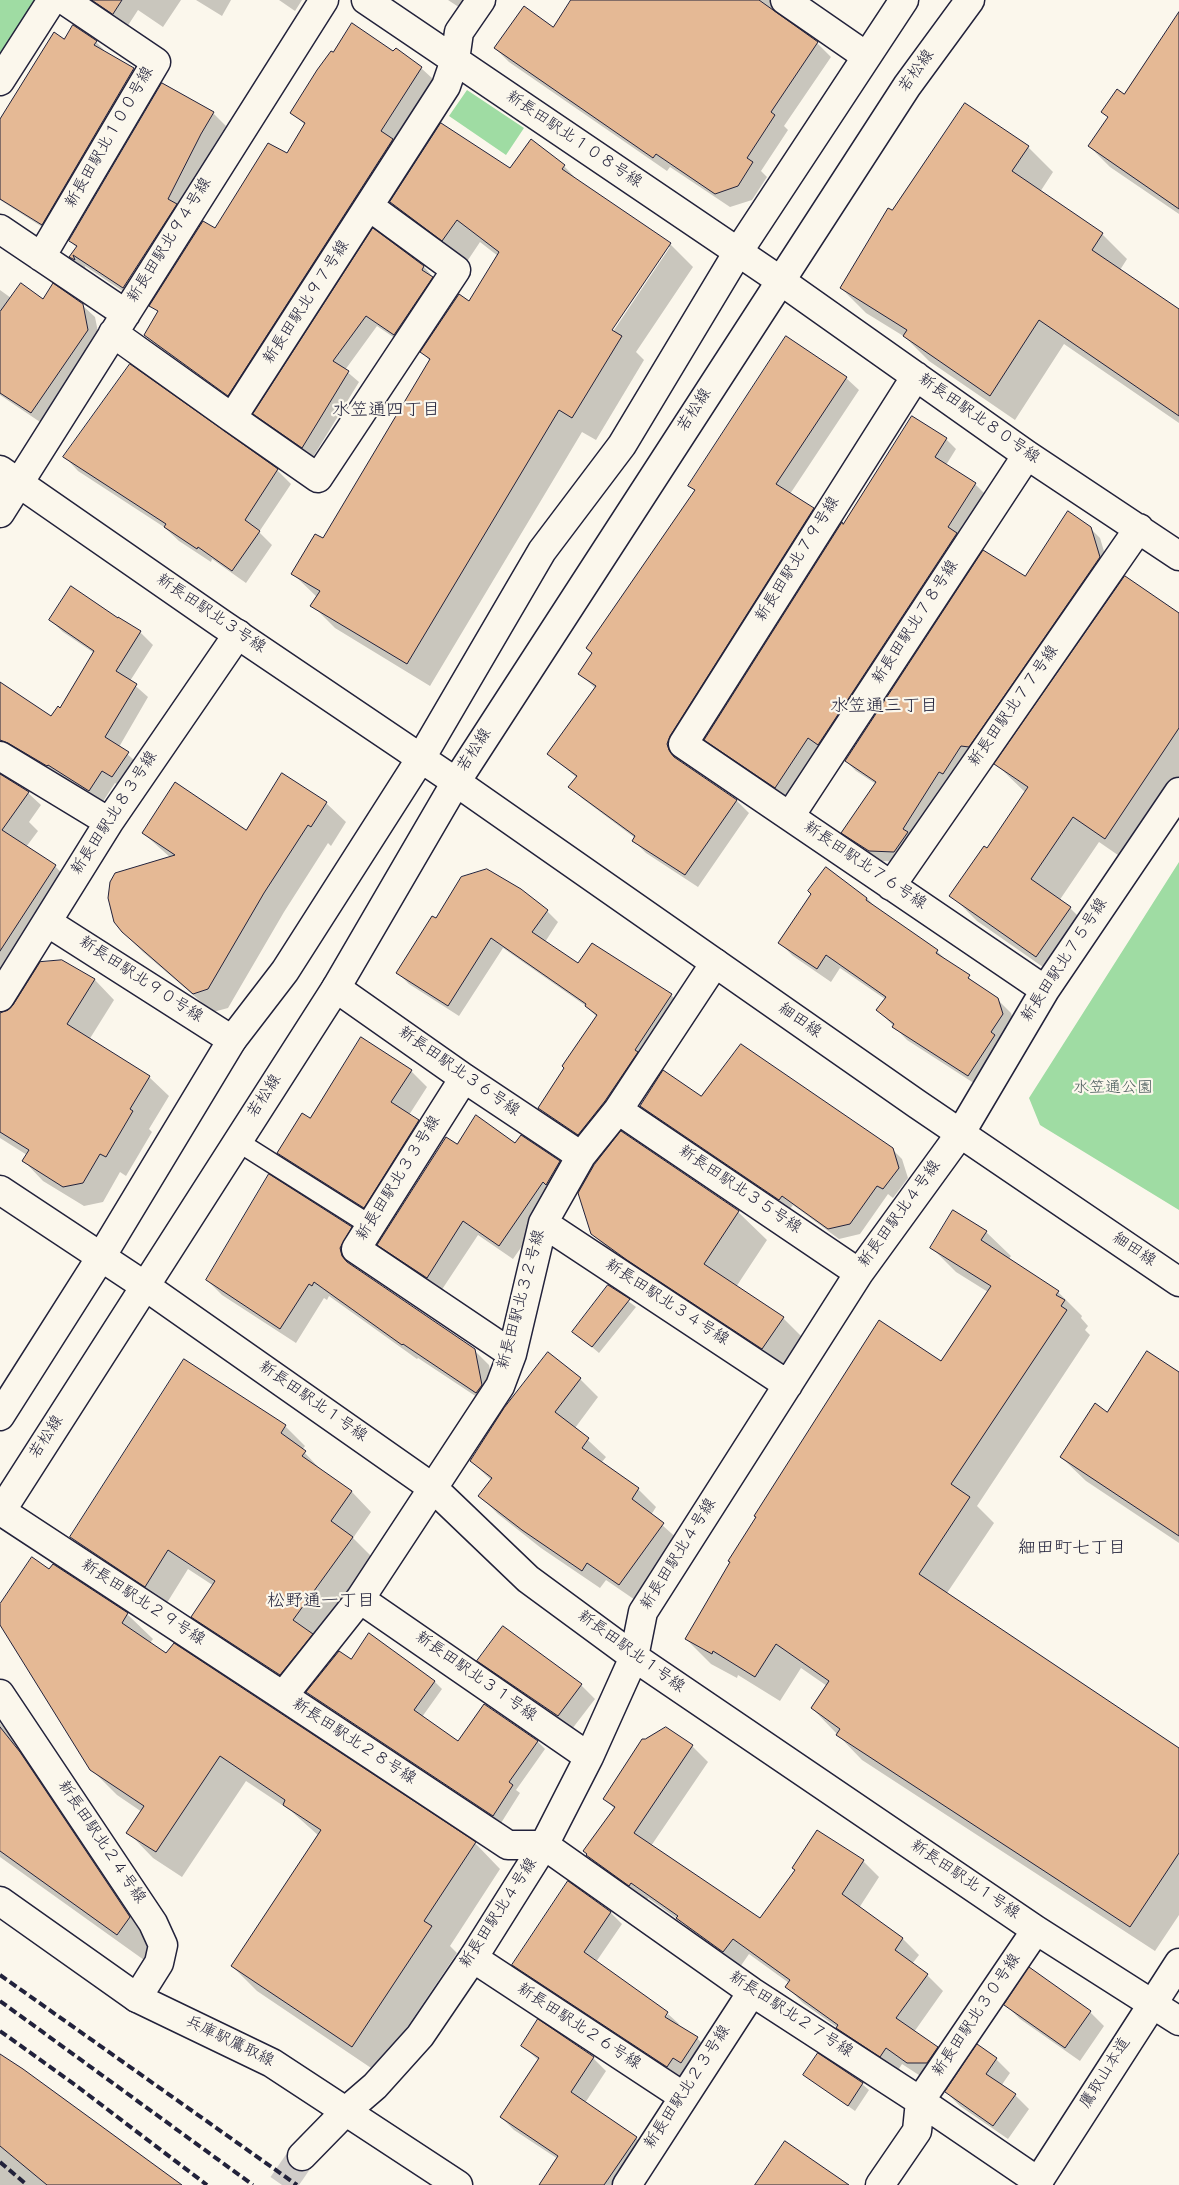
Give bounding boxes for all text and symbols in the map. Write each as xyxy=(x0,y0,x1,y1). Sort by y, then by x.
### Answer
street label: 若松線 xyxy=(896,47,940,97)
street label: 新長田駅北１００号線 xyxy=(63,64,159,212)
street label: 新長田駅北１０８号線 xyxy=(501,88,645,194)
street label: 新長田駅北９４号線 xyxy=(125,175,217,307)
street label: 新長田駅北９７号線 xyxy=(261,237,355,369)
street label: 新長田駅北８０号線 xyxy=(914,371,1042,469)
street label: 若松線 xyxy=(675,386,717,436)
district label: 水笠通四丁目 xyxy=(332,402,440,424)
street label: 新長田駅北７９号線 xyxy=(753,494,845,626)
street label: 新長田駅北７８号線 xyxy=(870,557,964,689)
street label: 新長田駅北３号線 xyxy=(152,571,268,659)
street label: 新長田駅北７７号線 xyxy=(966,643,1064,771)
district label: 水笠通三丁目 xyxy=(830,698,938,720)
street label: 若松線 xyxy=(455,726,497,776)
street label: 新長田駅北８３号線 xyxy=(69,748,163,880)
street label: 新長田駅北７６号線 xyxy=(799,819,929,915)
street label: 新長田駅北７５号線 xyxy=(1019,895,1113,1027)
street label: 新長田駅北９０号線 xyxy=(74,934,206,1028)
street label: 細田線 xyxy=(774,1000,824,1044)
street label: 新長田駅北３６号線 xyxy=(394,1024,522,1122)
street label: 若松線 xyxy=(245,1072,287,1122)
park label: 水笠通公園 xyxy=(1073,1080,1153,1100)
street label: 新長田駅北３３号線 xyxy=(354,1113,446,1245)
street label: 新長田駅北３５号線 xyxy=(674,1143,804,1239)
street label: 新長田駅北４号線 xyxy=(856,1158,946,1272)
street label: 新長田駅北３２号線 xyxy=(495,1228,551,1372)
street label: 細田線 xyxy=(1108,1230,1158,1272)
street label: 新長田駅北３４号線 xyxy=(600,1257,732,1351)
street label: 新長田駅北１号線 xyxy=(254,1358,370,1448)
street label: 若松線 xyxy=(27,1413,69,1463)
street label: 新長田駅北４号線 xyxy=(638,1496,722,1614)
district label: 細田町七丁目 xyxy=(1018,1540,1126,1562)
street label: 新長田駅北２９号線 xyxy=(76,1557,208,1651)
district label: 松野通一丁目 xyxy=(267,1593,375,1615)
street label: 新長田駅北１号線 xyxy=(573,1608,687,1698)
street label: 新長田駅北３１号線 xyxy=(411,1629,539,1727)
street label: 新長田駅北２８号線 xyxy=(287,1696,419,1790)
street label: 新長田駅北２４号線 xyxy=(52,1778,148,1908)
street label: 新長田駅北１号線 xyxy=(906,1837,1022,1925)
street label: 新長田駅北４号線 xyxy=(457,1855,543,1973)
street label: 新長田駅北３０号線 xyxy=(930,1951,1026,2081)
street label: 新長田駅北２７号線 xyxy=(724,1969,856,2063)
street label: 新長田駅北２６号線 xyxy=(512,1981,644,2075)
street label: 兵庫駅鷹取線 xyxy=(182,2013,276,2073)
street label: 新長田駅北２３号線 xyxy=(642,2022,736,2154)
street label: 鷹取山本道 xyxy=(1078,2035,1136,2113)

